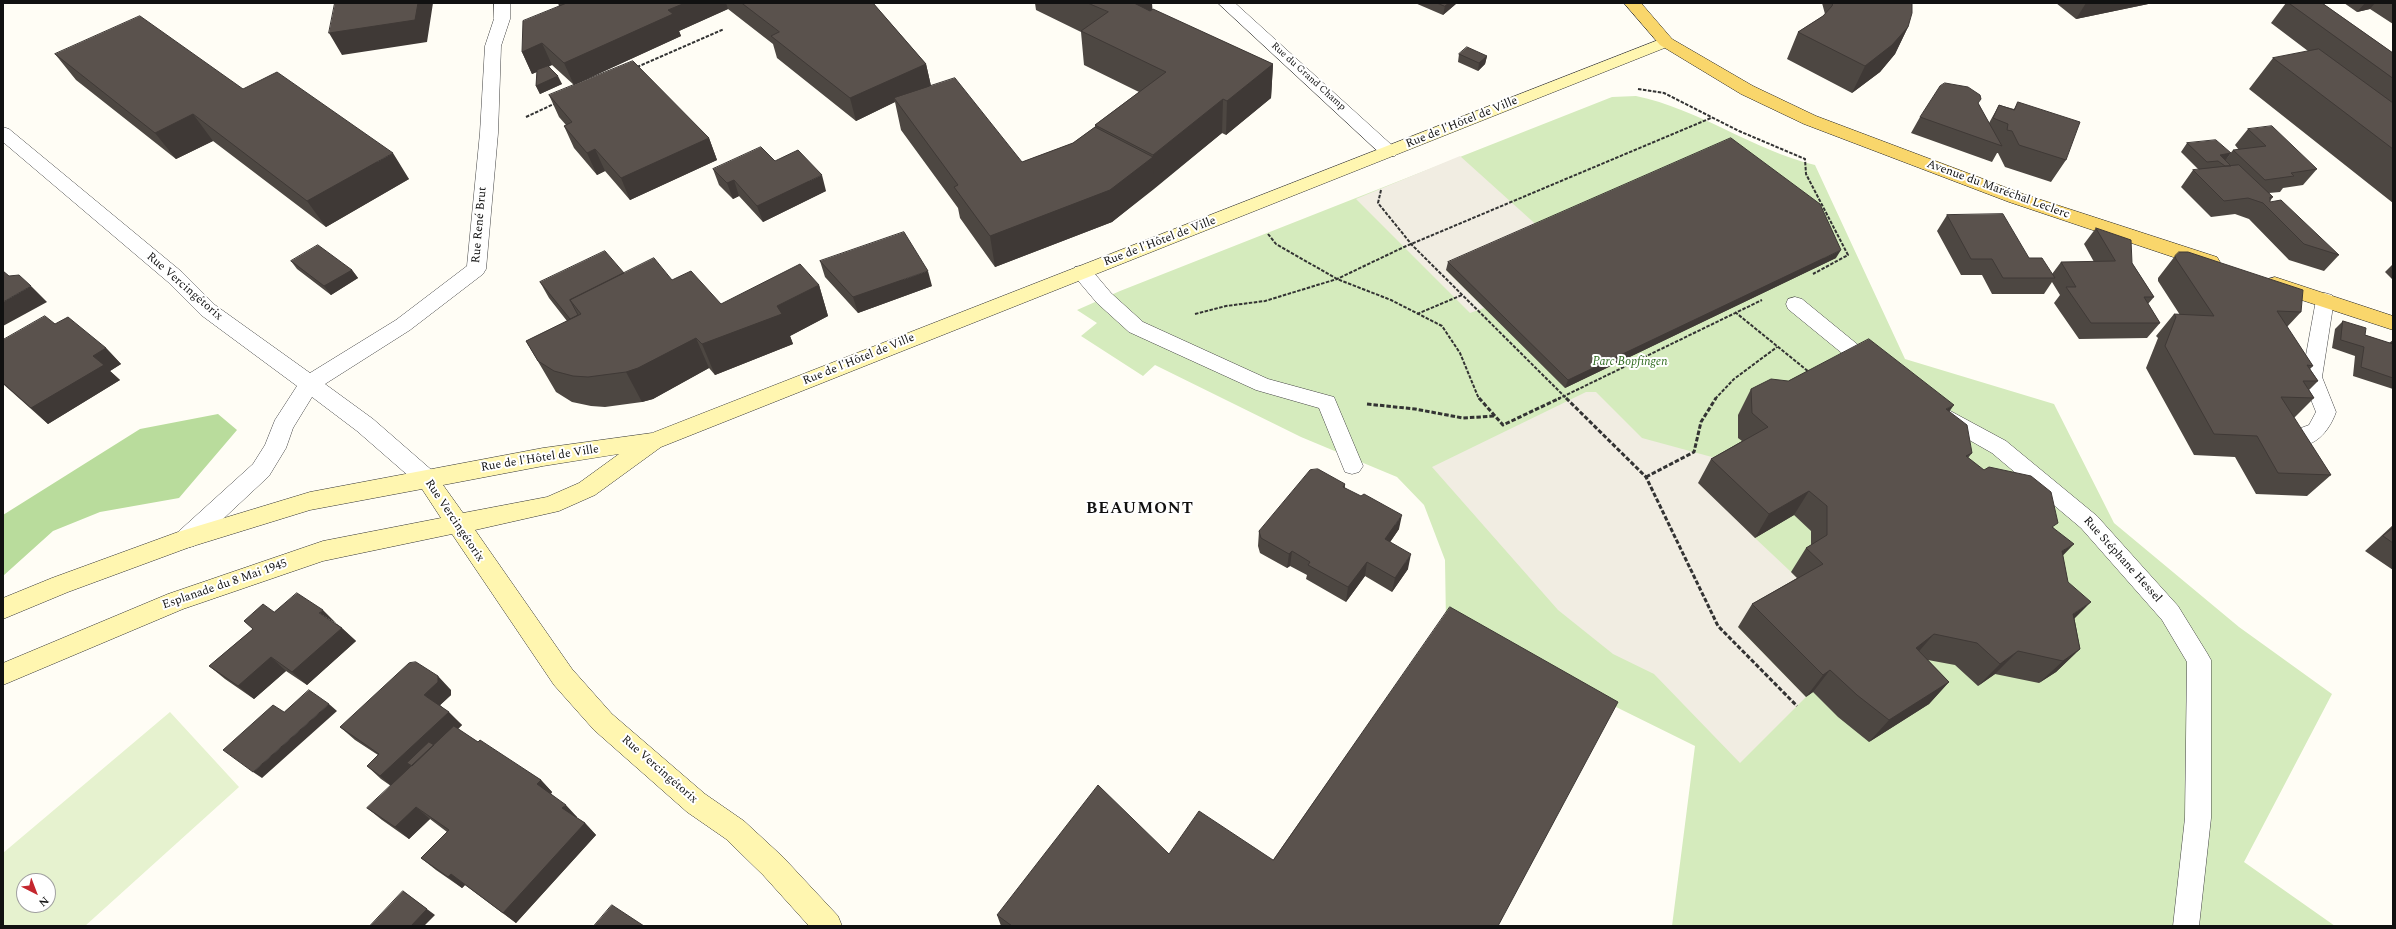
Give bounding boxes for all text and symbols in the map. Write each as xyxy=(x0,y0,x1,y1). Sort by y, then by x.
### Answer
street label: Rue du Grand Champ xyxy=(1268,40,1348,114)
street label: Rue de l'Hôtel de Ville xyxy=(1404,94,1520,152)
street label: Avenue du Maréchal Leclerc xyxy=(1925,157,2071,223)
street label: Rue René Brut xyxy=(469,186,491,264)
street label: Rue de l'Hôtel de Ville xyxy=(1102,214,1218,270)
street label: Rue Vercingétorix xyxy=(143,250,225,324)
street label: Rue de l'Hôtel de Ville xyxy=(801,331,917,389)
park label: Parc Bopfingen xyxy=(1592,356,1668,370)
street label: Rue de l'Hôtel de Ville xyxy=(480,443,600,475)
street label: Rue Vercingétorix xyxy=(421,477,487,565)
district label: BEAUMONT xyxy=(1086,500,1194,520)
street label: Rue Stéphane Hessel xyxy=(2080,514,2164,606)
street label: Esplanade du 8 Mai 1945 xyxy=(161,557,289,613)
street label: Rue Vercingétorix xyxy=(618,733,700,807)
north arrow xyxy=(16,873,56,913)
text: N xyxy=(35,892,53,911)

